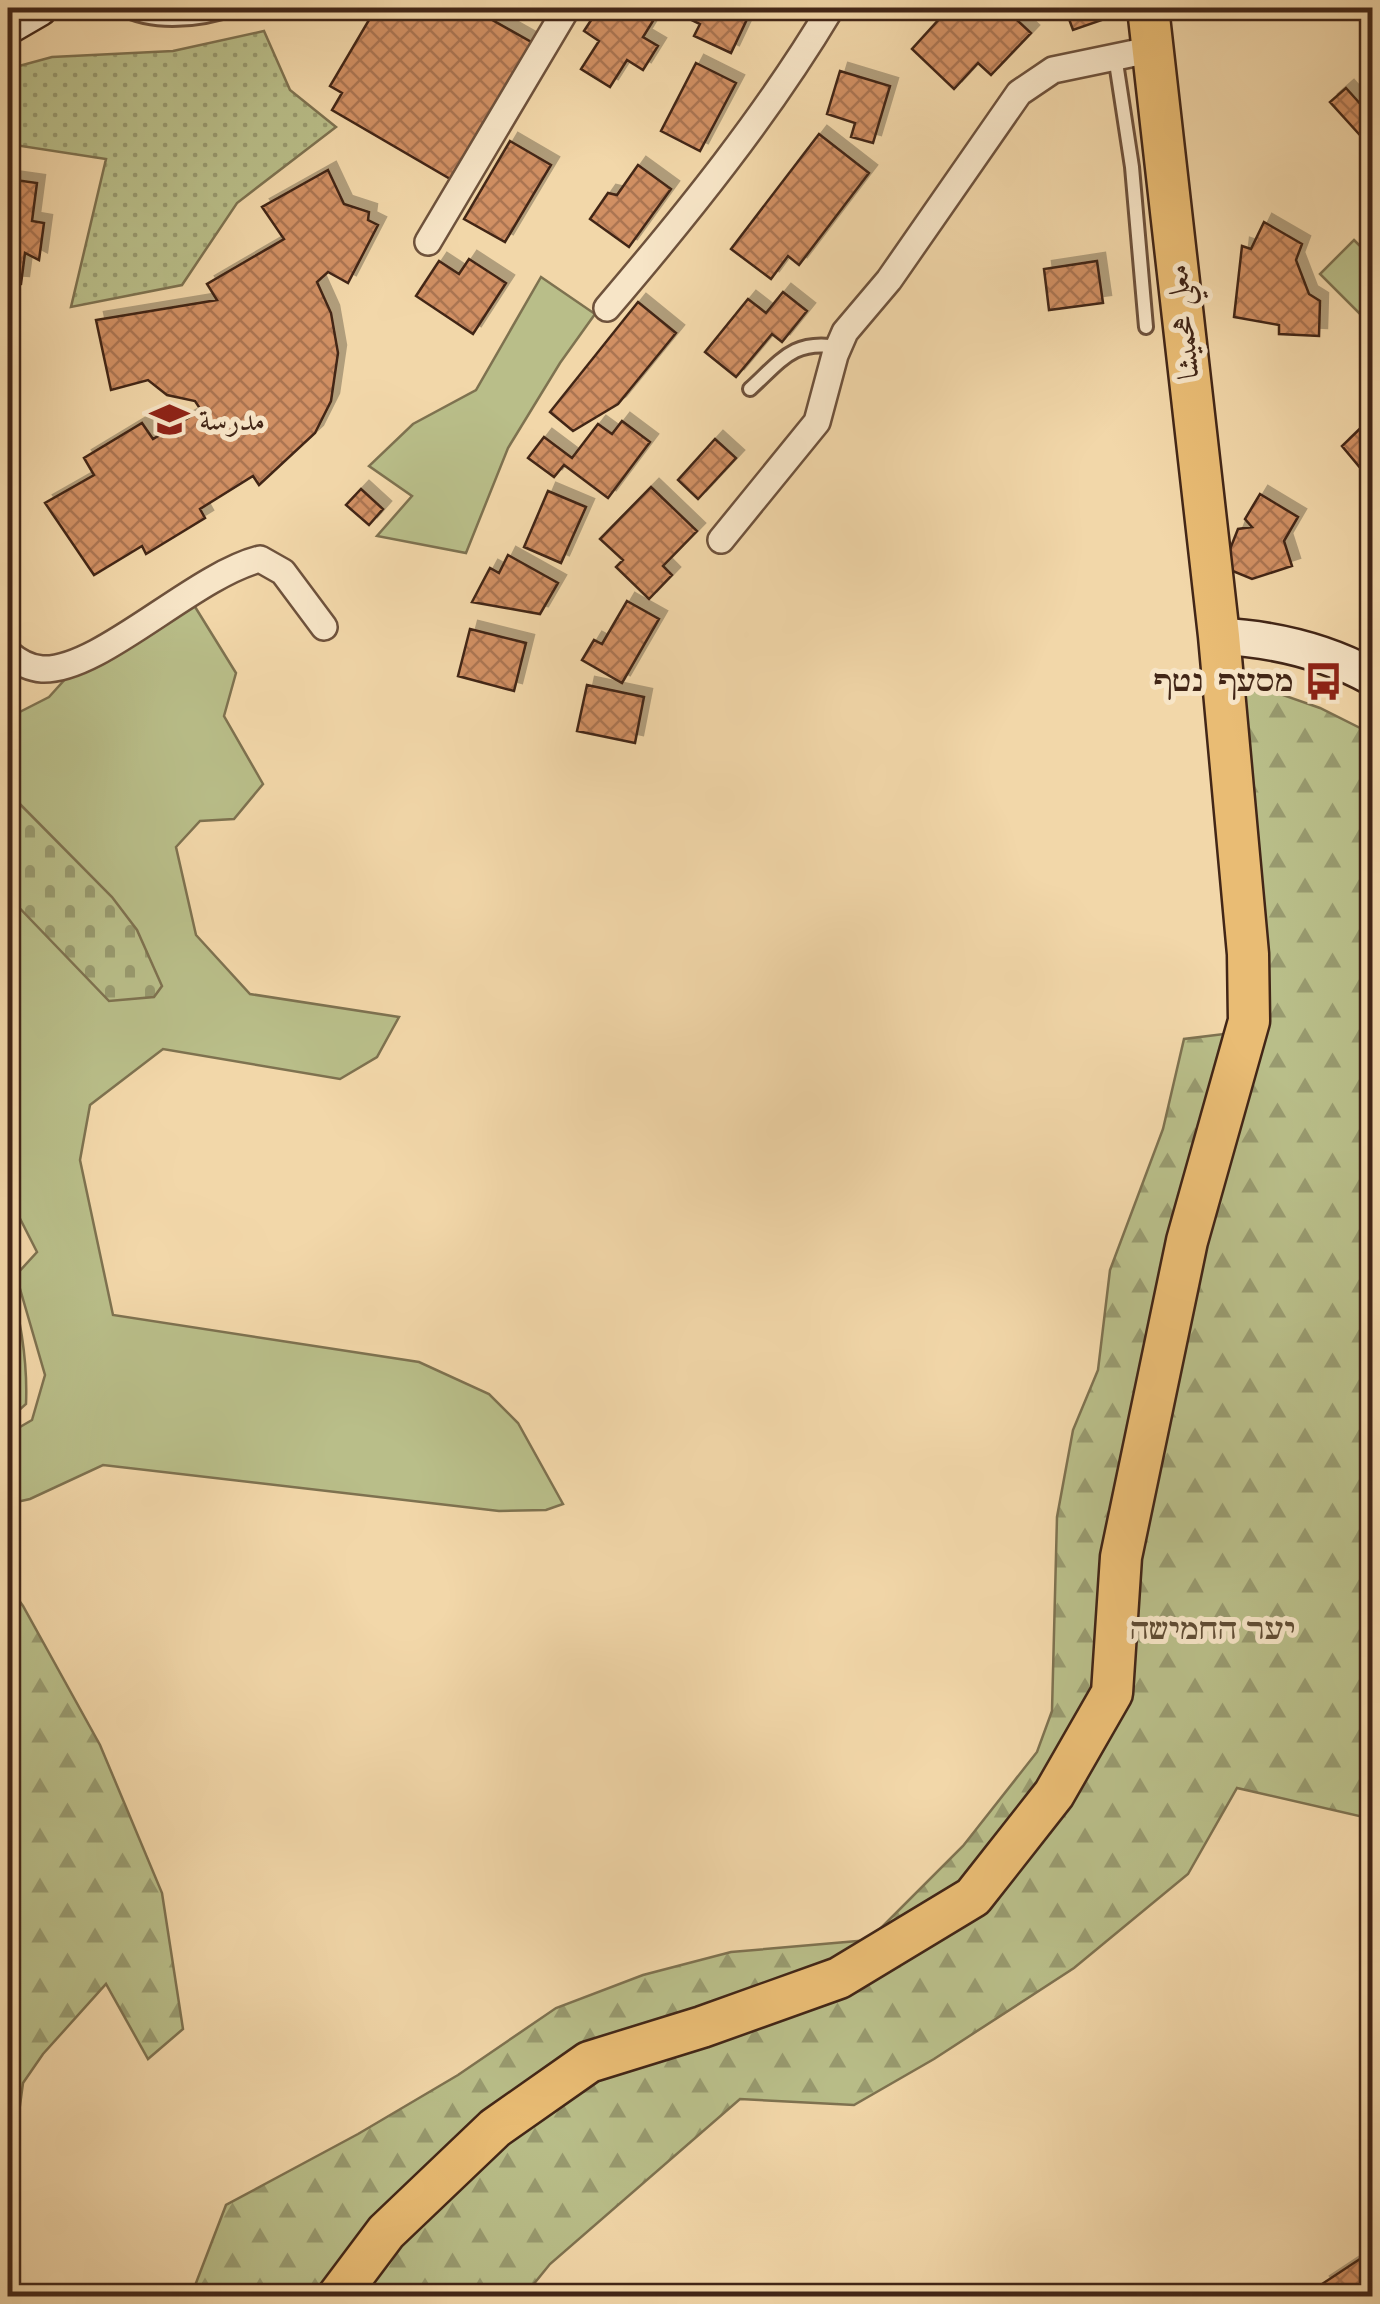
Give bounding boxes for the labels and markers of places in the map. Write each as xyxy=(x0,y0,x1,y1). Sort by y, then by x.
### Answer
school or university icon: مدرسة xyxy=(148,399,190,441)
place label: مدرسة xyxy=(199,400,265,441)
bus stop icon: מסעף נטף xyxy=(1303,660,1345,702)
place label: מסעף נטף xyxy=(1153,661,1294,702)

